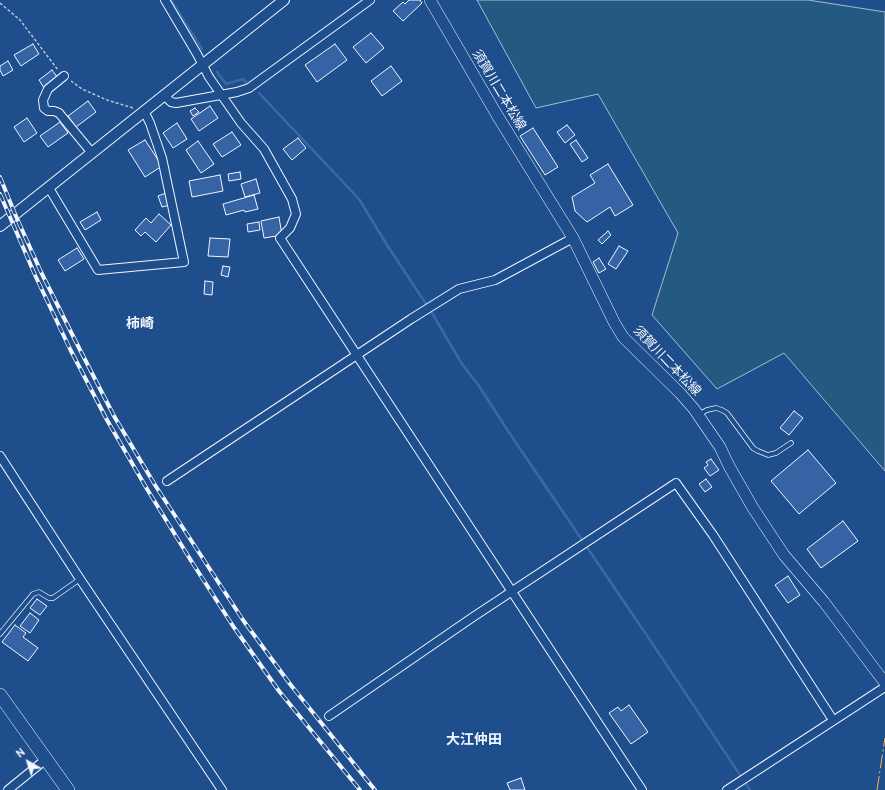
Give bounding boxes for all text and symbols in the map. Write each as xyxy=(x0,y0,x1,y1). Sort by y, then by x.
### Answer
street label: 須賀川二本松線 xyxy=(469,47,529,133)
district label: 柿崎 xyxy=(126,316,154,332)
street label: 須賀川二本松線 xyxy=(630,323,704,399)
district label: 大江仲田 xyxy=(446,732,502,748)
north arrow xyxy=(8,742,48,782)
text: N xyxy=(13,745,28,761)

